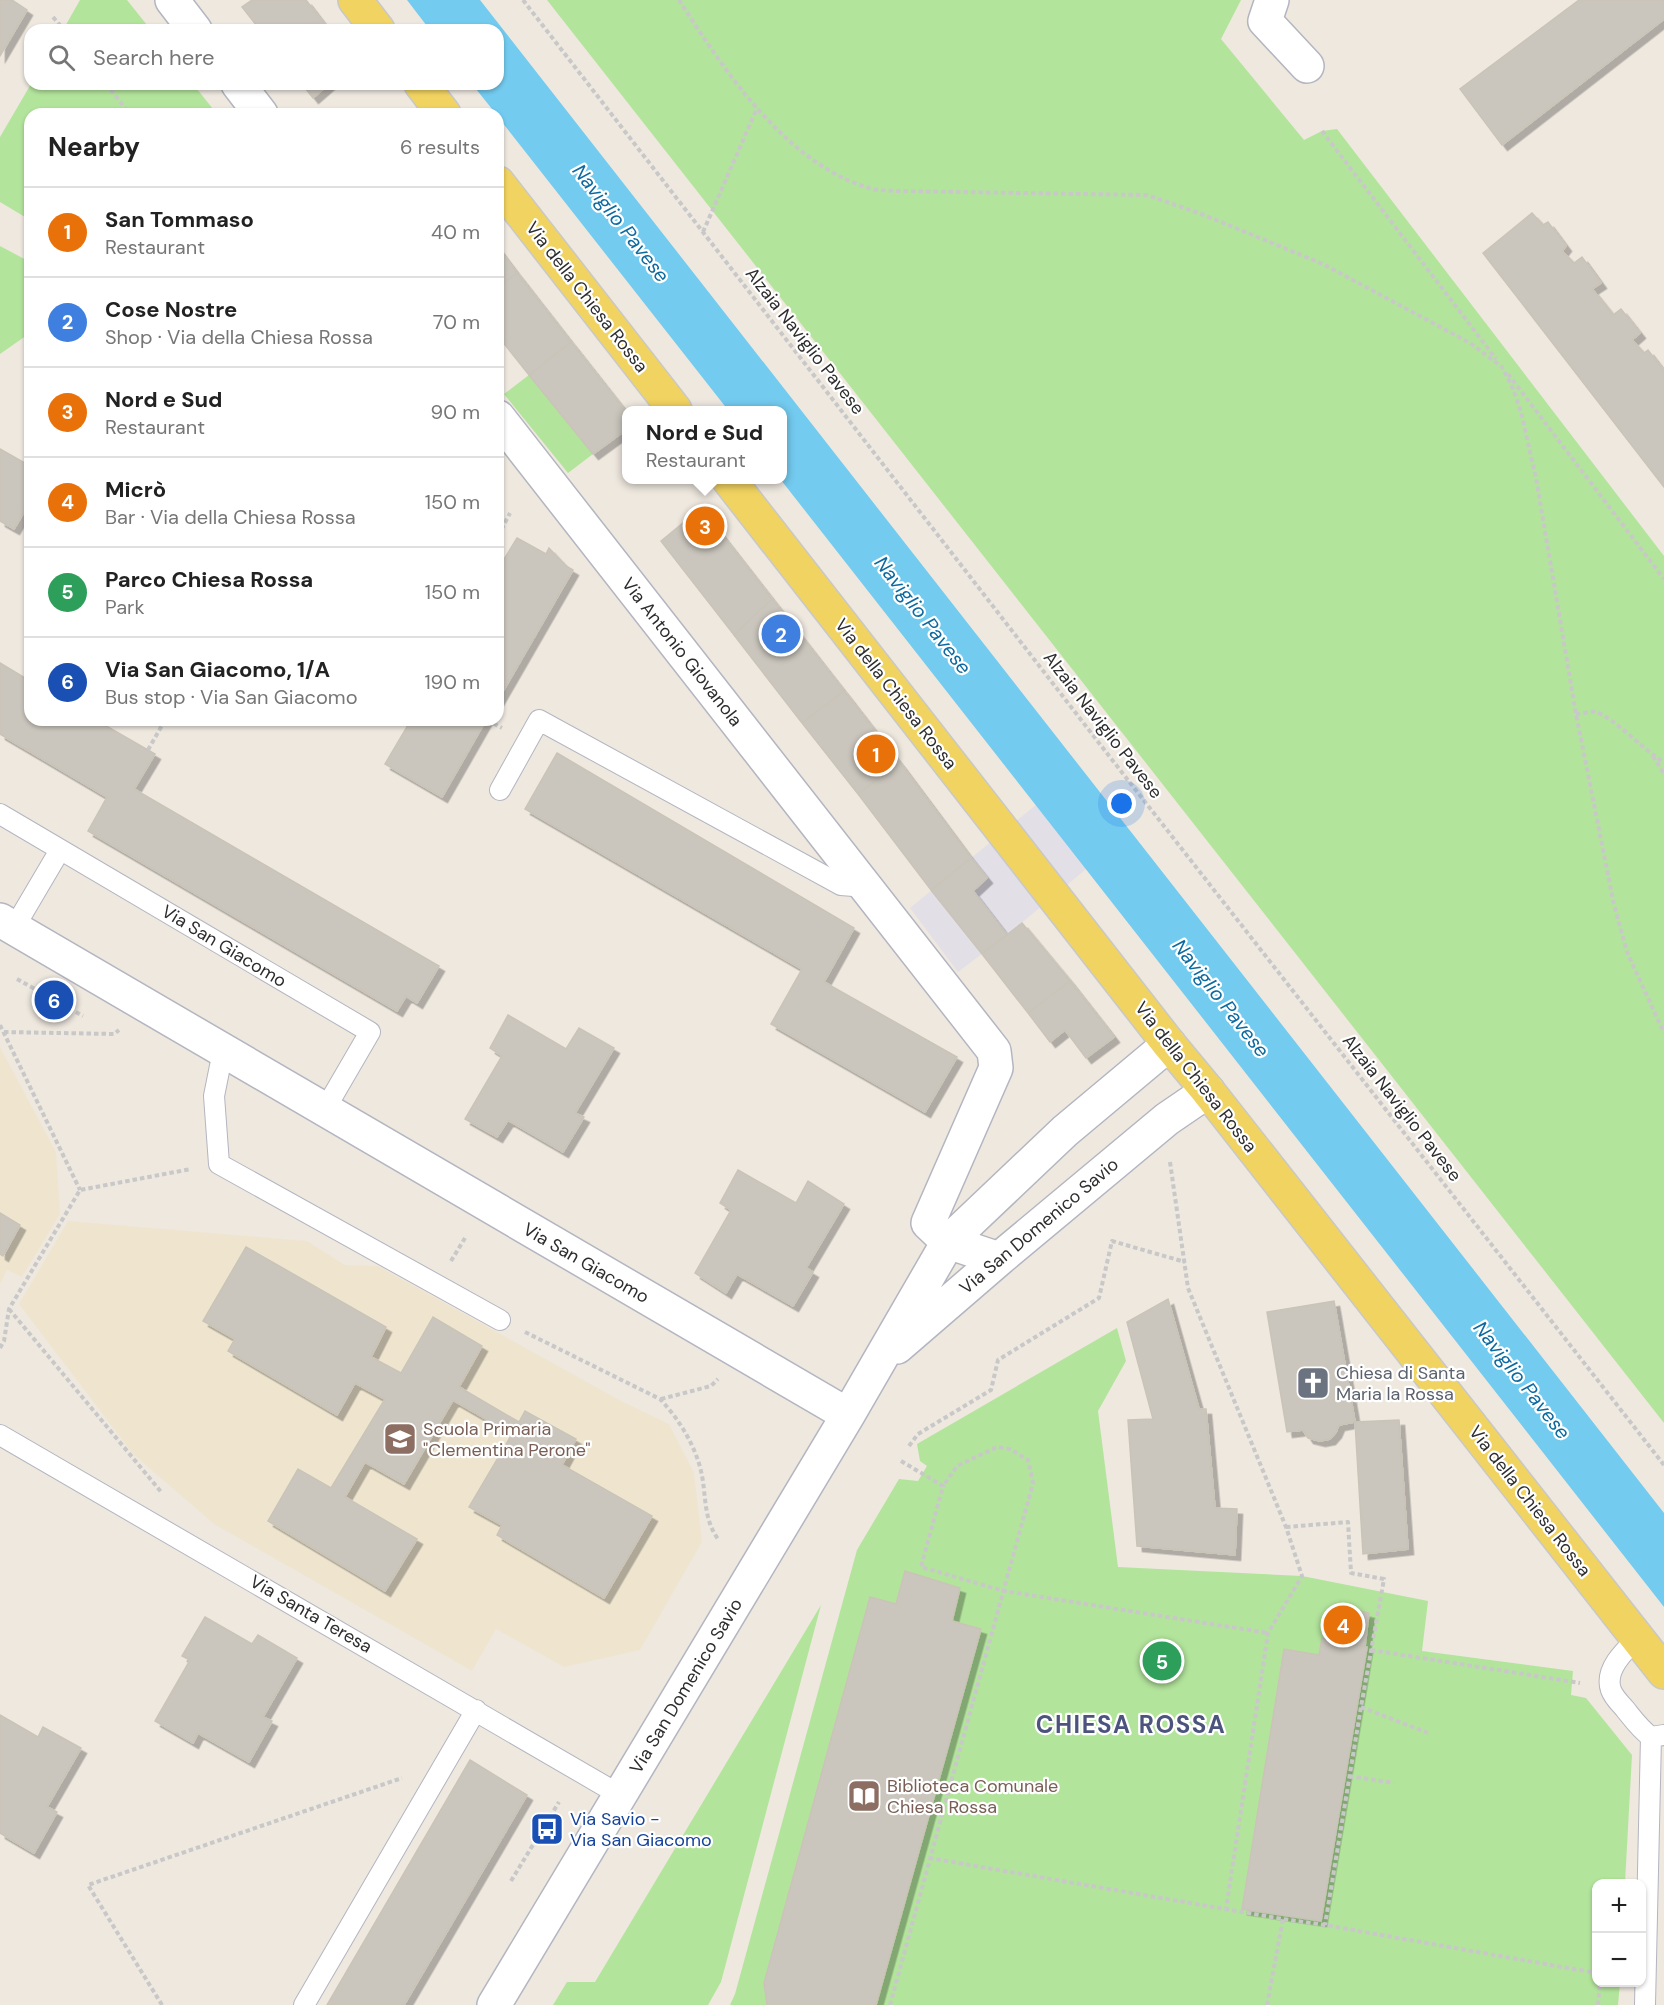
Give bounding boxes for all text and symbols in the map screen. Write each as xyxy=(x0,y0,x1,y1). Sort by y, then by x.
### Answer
search box xyxy=(24,24,504,90)
icon: search xyxy=(45,41,78,74)
text: Search here xyxy=(93,43,214,72)
text: Nearby xyxy=(48,130,140,164)
text: 6 results xyxy=(400,134,480,160)
water label: Naviglio Pavese xyxy=(567,159,675,287)
text: San Tommaso xyxy=(105,205,254,234)
street label: Via della Chiesa Rossa xyxy=(521,217,653,377)
text: 1 xyxy=(64,219,71,245)
text: 40 m xyxy=(431,219,480,245)
text: Restaurant xyxy=(105,234,205,260)
street label: Alzaia Naviglio Pavese xyxy=(740,263,870,419)
text: Cose Nostre xyxy=(105,295,237,324)
text: 2 xyxy=(62,309,73,335)
text: 70 m xyxy=(433,309,480,335)
text: Shop · Via della Chiesa Rossa xyxy=(105,324,373,350)
text: Nord e Sud xyxy=(105,385,223,414)
text: 3 xyxy=(61,399,74,425)
text: 90 m xyxy=(431,399,480,425)
popup xyxy=(622,406,787,484)
text: Restaurant xyxy=(105,414,205,440)
text: Nord e Sud xyxy=(646,418,763,447)
text: Restaurant xyxy=(646,447,746,473)
text: Micrò xyxy=(105,475,166,504)
text: 4 xyxy=(61,489,74,515)
text: 150 m xyxy=(425,489,480,515)
text: Bar · Via della Chiesa Rossa xyxy=(105,504,356,530)
pin: 3 xyxy=(686,504,724,548)
water label: Naviglio Pavese xyxy=(869,551,977,679)
text: Parco Chiesa Rossa xyxy=(105,565,313,594)
street label: Via Antonio Giovanola xyxy=(616,573,748,731)
text: 5 xyxy=(61,579,74,605)
text: 150 m xyxy=(425,579,480,605)
text: Park xyxy=(105,594,145,620)
pin: 2 xyxy=(762,612,800,656)
street label: Via della Chiesa Rossa xyxy=(830,614,962,774)
street label: Alzaia Naviglio Pavese xyxy=(1038,647,1168,803)
text: Via San Giacomo, 1/A xyxy=(105,655,330,684)
text: 6 xyxy=(61,669,74,695)
text: 190 m xyxy=(424,669,480,695)
text: Bus stop · Via San Giacomo xyxy=(105,684,358,710)
pin: 1 xyxy=(856,732,896,777)
your location xyxy=(1107,789,1136,818)
street label: Via San Giacomo xyxy=(157,899,291,993)
water label: Naviglio Pavese xyxy=(1167,934,1275,1062)
pin: 6 xyxy=(34,978,74,1022)
street label: Via della Chiesa Rossa xyxy=(1130,997,1262,1157)
street label: Alzaia Naviglio Pavese xyxy=(1337,1030,1467,1186)
street label: Via San Domenico Savio xyxy=(955,1152,1123,1300)
street label: Via San Giacomo xyxy=(519,1217,653,1309)
water label: Naviglio Pavese xyxy=(1468,1316,1576,1444)
place label: Chiesa di Santa Maria la Rossa xyxy=(1336,1361,1465,1406)
church icon: Chiesa di Santa Maria la Rossa xyxy=(1295,1365,1331,1401)
place label: Scuola Primaria "Clementina Perone" xyxy=(423,1417,590,1462)
school or university icon: Scuola Primaria "Clementina Perone" xyxy=(382,1421,418,1457)
street label: Via della Chiesa Rossa xyxy=(1464,1421,1596,1581)
street label: Via Santa Teresa xyxy=(246,1569,376,1659)
street label: Via San Domenico Savio xyxy=(624,1594,748,1778)
pin: 4 xyxy=(1324,1602,1362,1648)
pin: 5 xyxy=(1142,1638,1182,1684)
district label: CHIESA ROSSA xyxy=(1036,1709,1226,1740)
place label: Biblioteca Comunale Chiesa Rossa xyxy=(887,1774,1058,1819)
library icon: Biblioteca Comunale Chiesa Rossa xyxy=(846,1778,882,1814)
place label: Via Savio - Via San Giacomo xyxy=(570,1807,712,1852)
bus stop icon: Via Savio - Via San Giacomo xyxy=(529,1811,565,1847)
map controls xyxy=(1592,1879,1646,1987)
button: + xyxy=(1592,1879,1646,1933)
button: − xyxy=(1592,1933,1646,1987)

